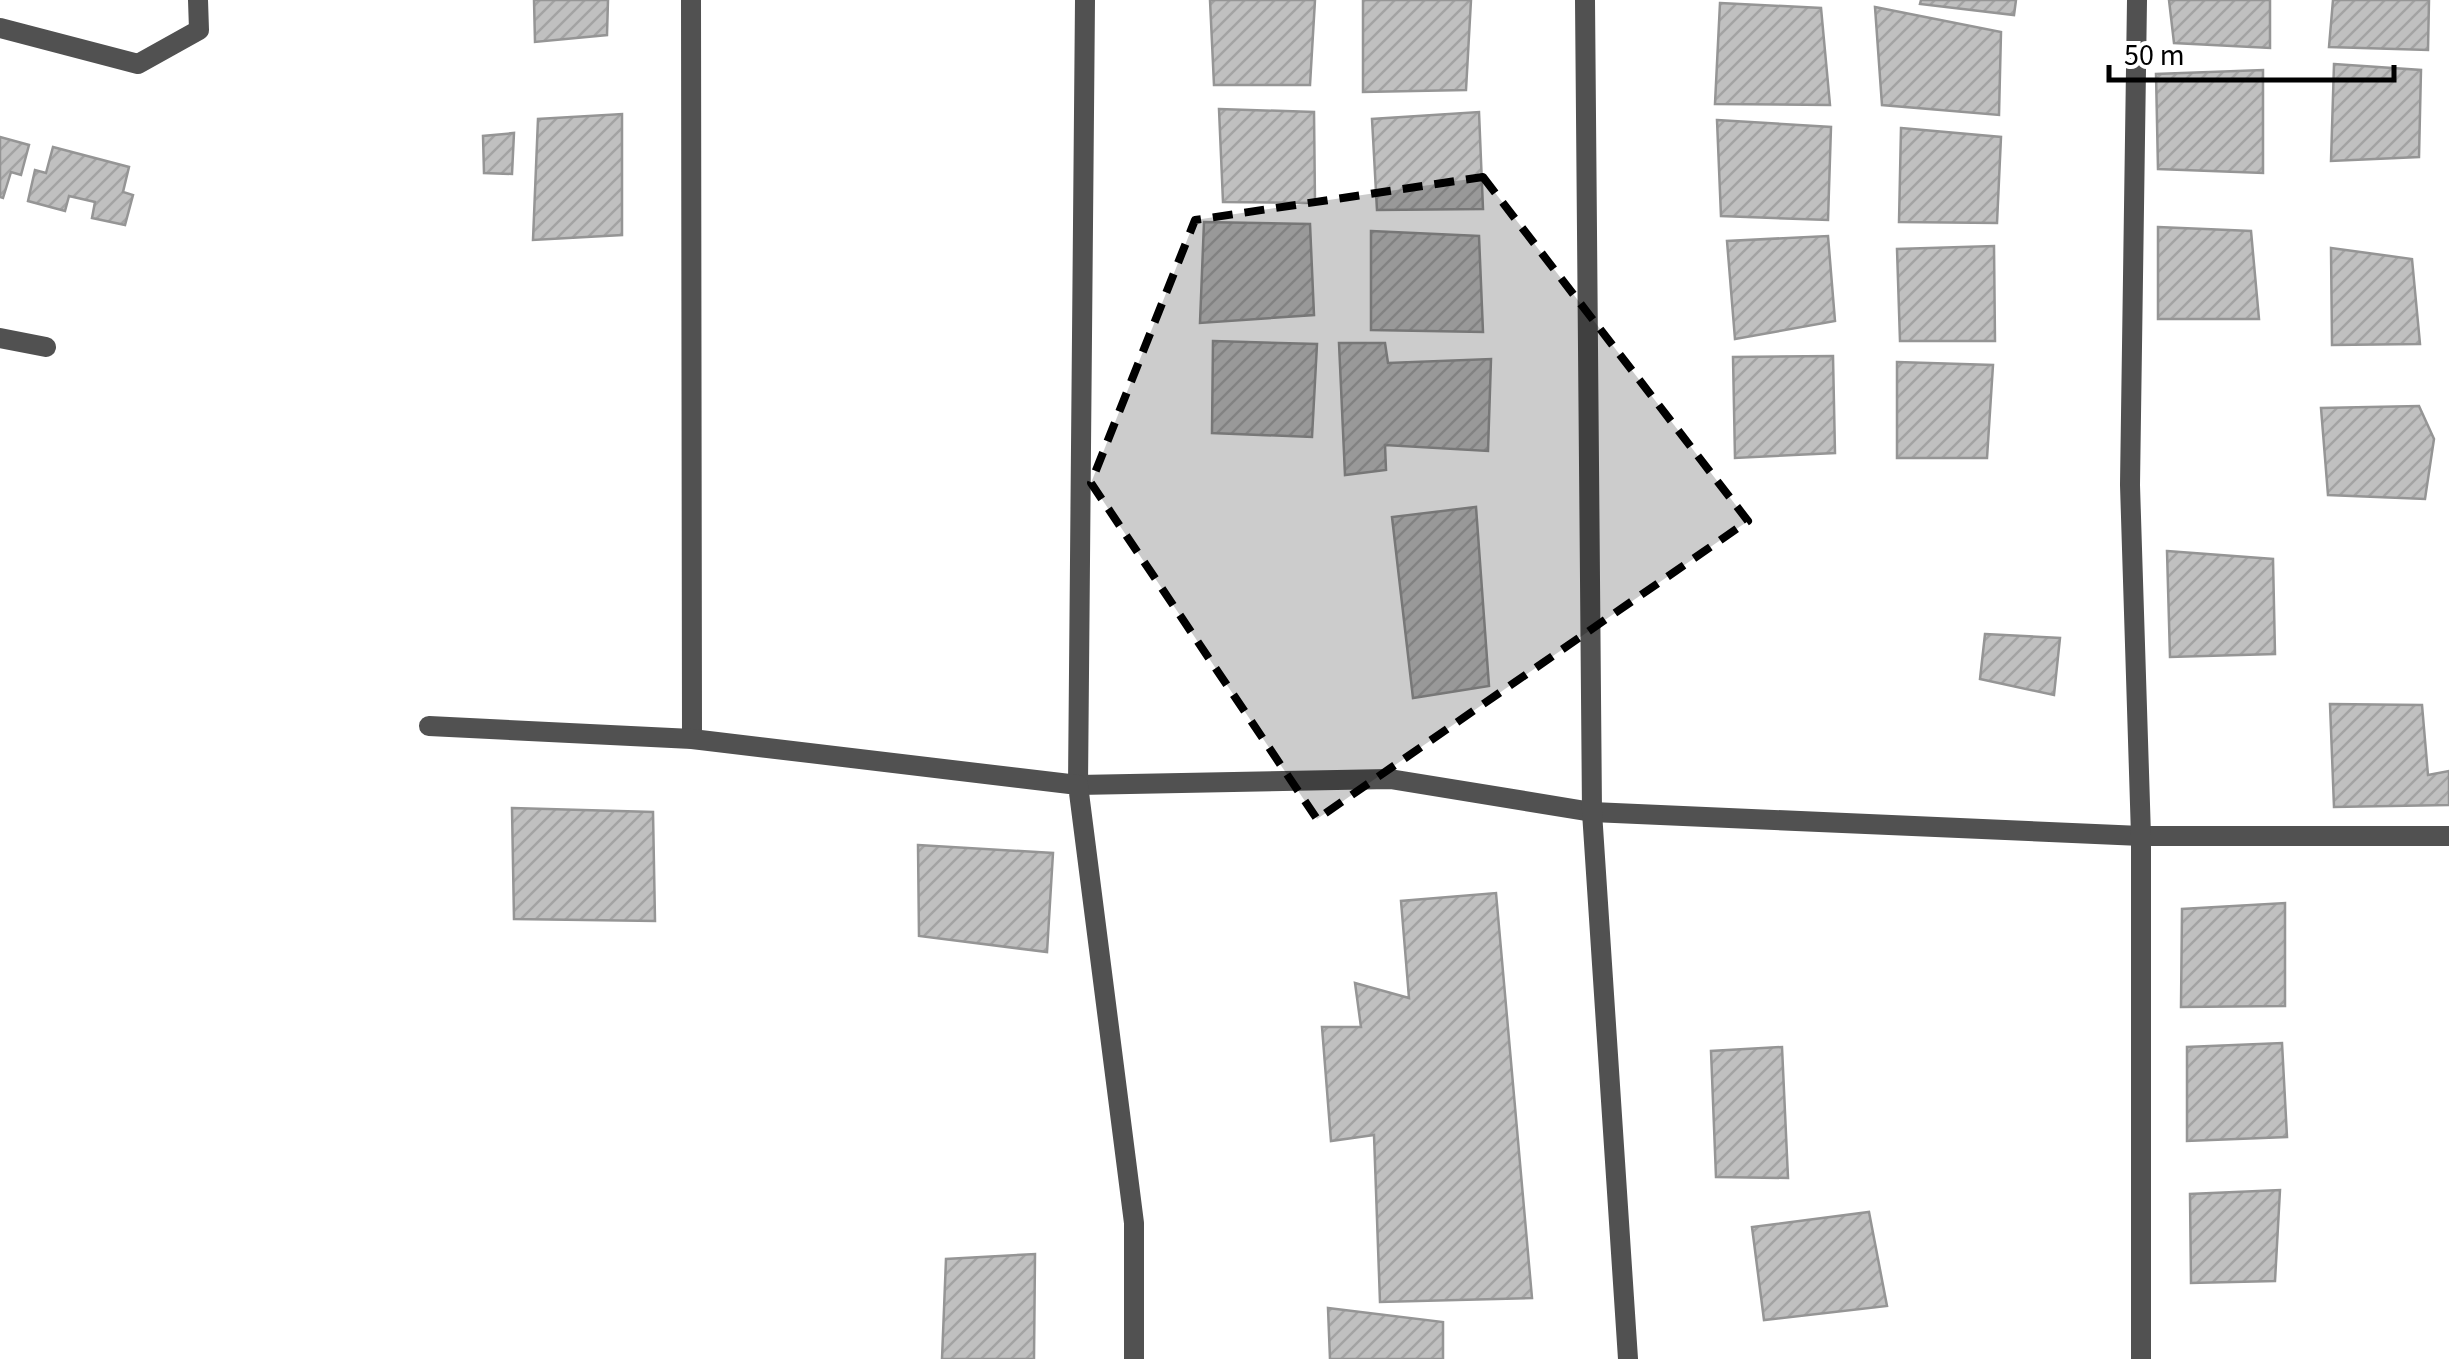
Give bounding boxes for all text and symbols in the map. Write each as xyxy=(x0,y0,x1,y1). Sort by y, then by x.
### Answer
scale bar xyxy=(2109,20,2394,82)
text: 50 m xyxy=(2124,34,2185,77)

